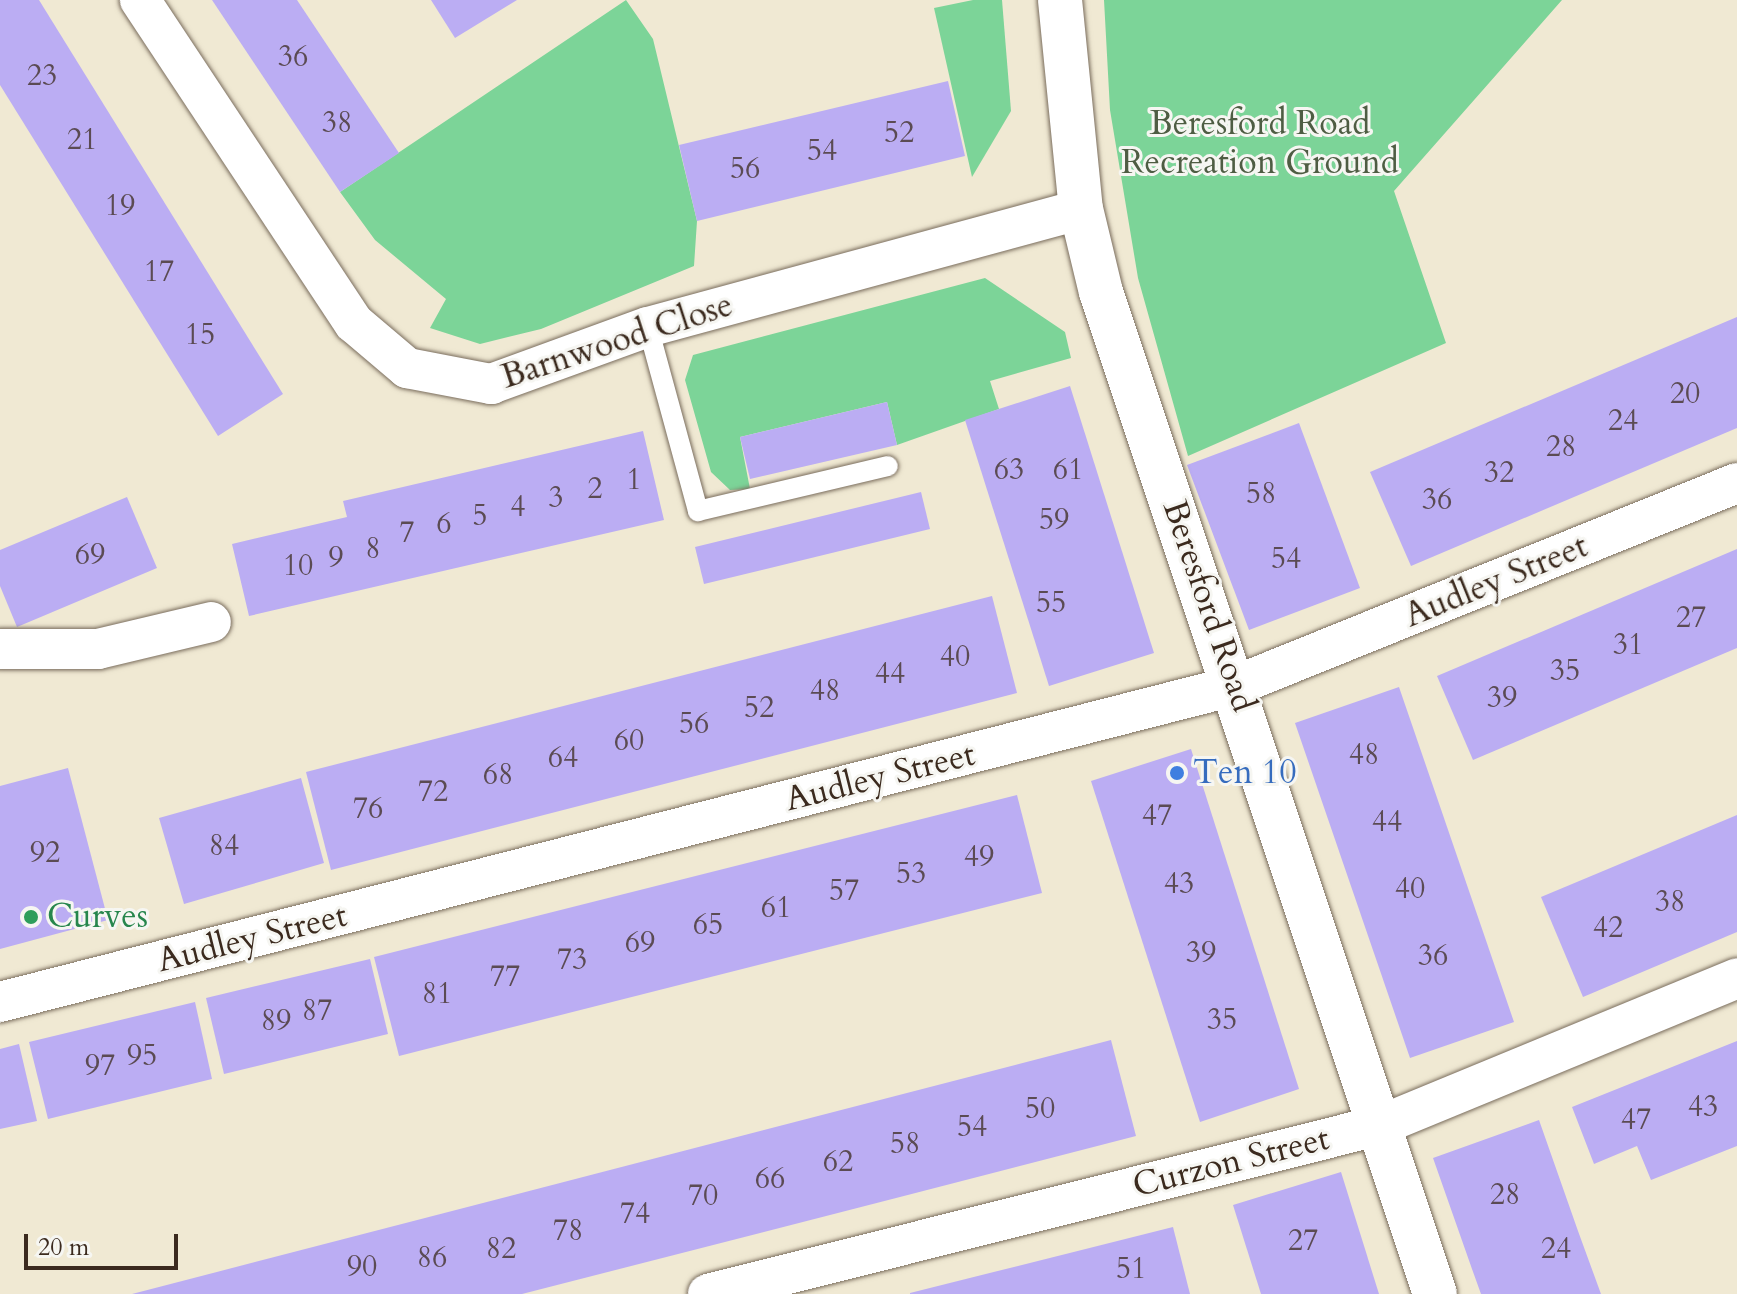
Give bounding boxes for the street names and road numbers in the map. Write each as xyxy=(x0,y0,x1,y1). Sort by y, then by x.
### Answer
street label: Barnwood Close xyxy=(496,284,738,398)
street label: Beresford Road xyxy=(1154,495,1264,717)
street label: Audley Street xyxy=(1398,526,1594,636)
street label: Audley Street xyxy=(781,734,979,820)
street label: Audley Street xyxy=(153,895,351,981)
street label: Curzon Street xyxy=(1129,1118,1333,1206)

